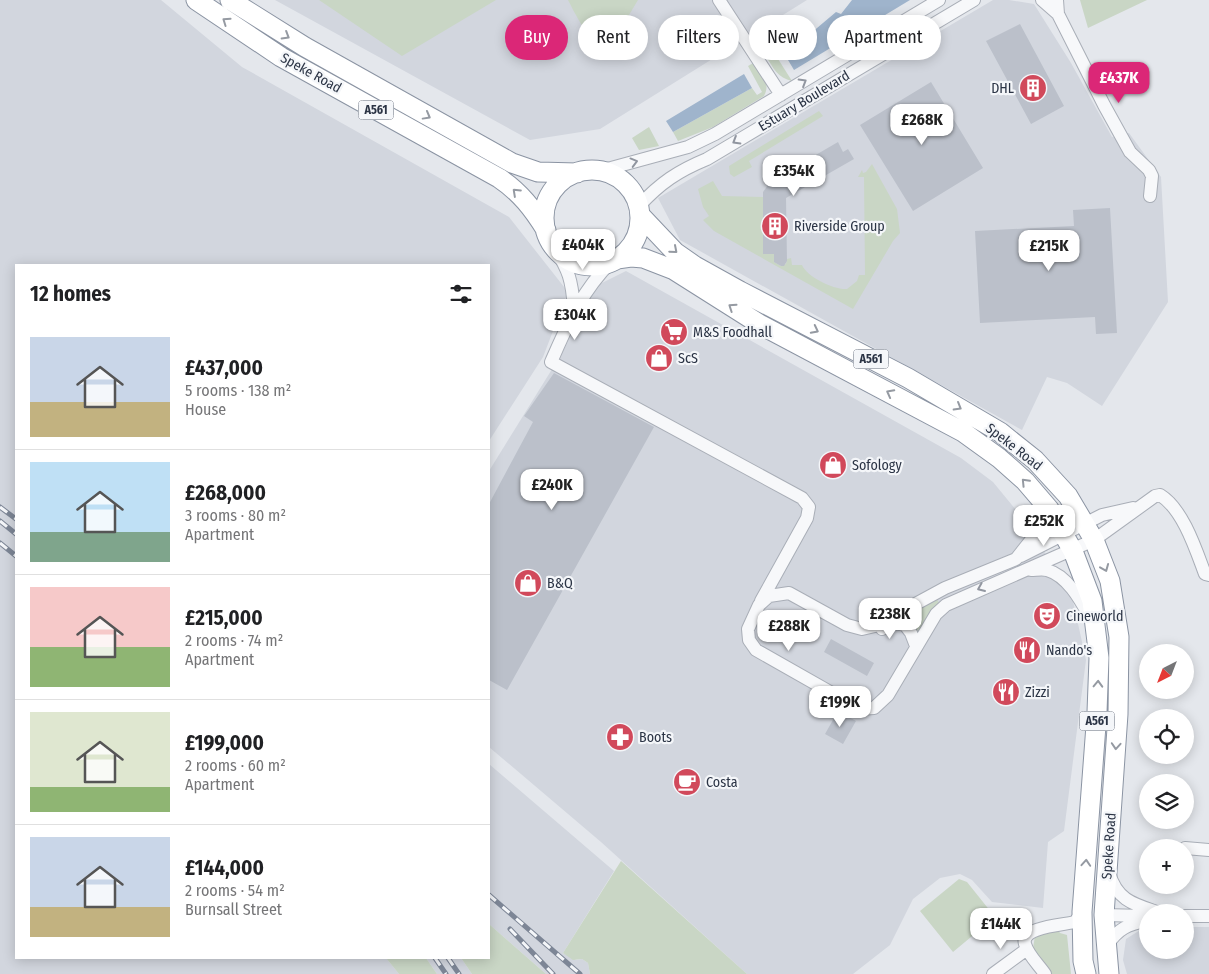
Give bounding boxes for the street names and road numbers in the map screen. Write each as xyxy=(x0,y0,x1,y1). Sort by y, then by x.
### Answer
street label: Speke Road xyxy=(278,49,344,97)
street label: Estuary Boulevard xyxy=(755,67,853,135)
road number: A561 xyxy=(358,100,394,120)
road number: A561 xyxy=(854,349,888,368)
street label: Speke Road xyxy=(982,420,1046,474)
road number: A561 xyxy=(1080,711,1114,730)
street label: Speke Road xyxy=(1098,812,1120,880)

